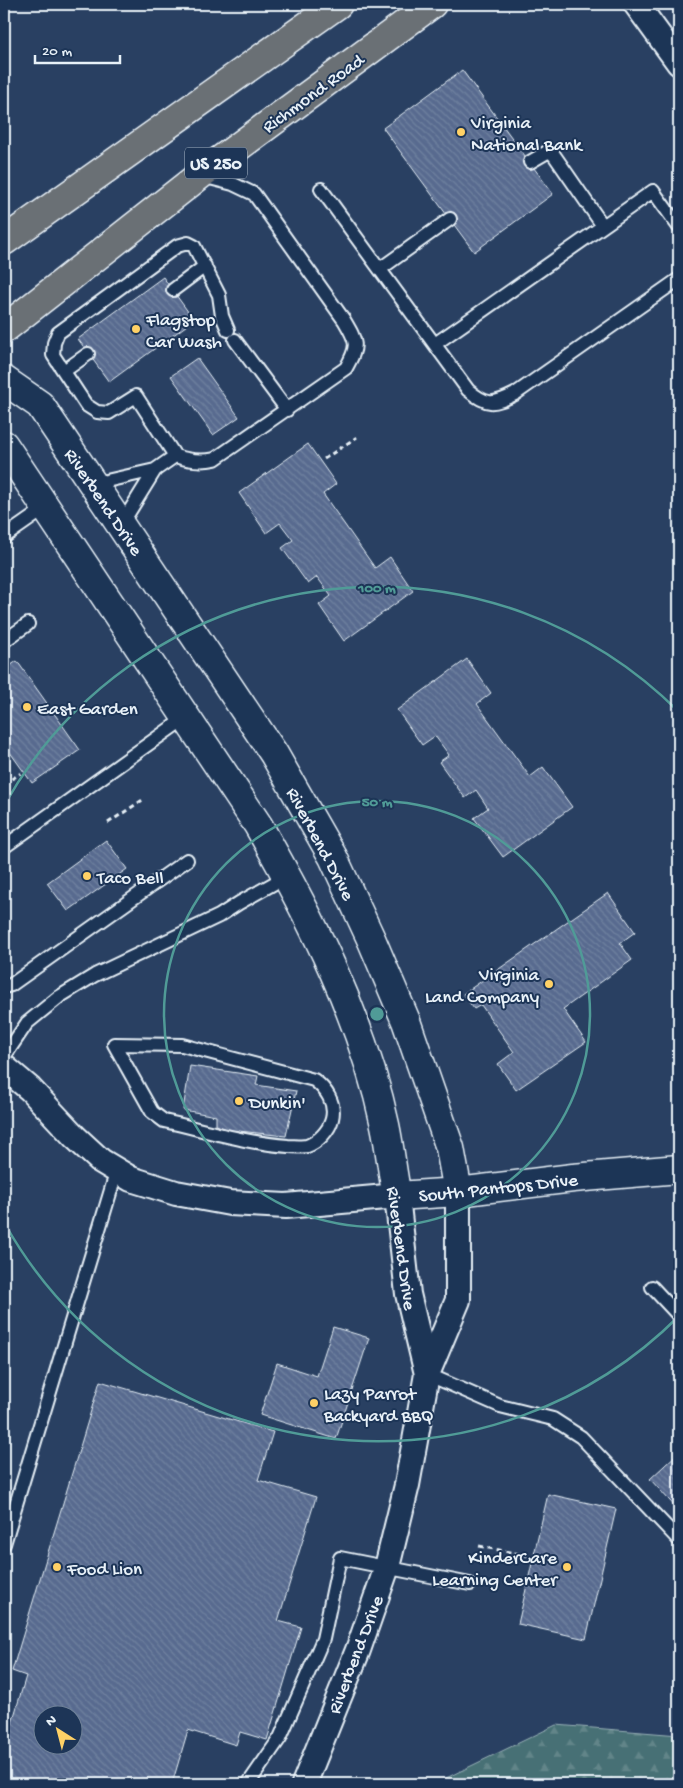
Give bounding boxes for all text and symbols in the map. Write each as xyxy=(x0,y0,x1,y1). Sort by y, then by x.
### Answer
scale bar xyxy=(35,32,120,64)
text: 20 m xyxy=(42,43,72,61)
street label: Richmond Road xyxy=(259,49,371,139)
place label: Virginia National Bank xyxy=(470,113,583,158)
marker: Virginia National Bank xyxy=(455,126,467,138)
road number: US 250 xyxy=(185,148,247,178)
place label: Flagstop Car Wash xyxy=(145,310,222,355)
marker: Flagstop Car Wash xyxy=(130,323,142,335)
street label: Riverbend Drive xyxy=(58,445,147,561)
text: 100 m xyxy=(357,580,396,598)
place label: East Garden xyxy=(37,699,138,722)
marker: East Garden xyxy=(21,701,33,713)
street label: Riverbend Drive xyxy=(279,784,358,905)
text: 50 m xyxy=(362,794,393,812)
place label: Taco Bell xyxy=(96,868,164,891)
marker: Taco Bell xyxy=(81,870,93,882)
place label: Virginia Land Company xyxy=(425,965,540,1010)
marker: Virginia Land Company xyxy=(543,978,555,990)
centre of rings xyxy=(368,1005,386,1023)
place label: Dunkin' xyxy=(247,1093,306,1116)
marker: Dunkin' xyxy=(233,1095,245,1107)
street label: South Pantops Drive xyxy=(418,1170,579,1209)
street label: Riverbend Drive xyxy=(379,1185,420,1312)
place label: Lazy Parrot Backyard BBQ xyxy=(323,1384,434,1429)
marker: Lazy Parrot Backyard BBQ xyxy=(308,1397,320,1409)
place label: KinderCare Learning Center xyxy=(432,1548,559,1593)
place label: Food Lion xyxy=(66,1559,142,1582)
marker: Food Lion xyxy=(51,1561,63,1573)
marker: KinderCare Learning Center xyxy=(561,1561,573,1573)
street label: Riverbend Drive xyxy=(324,1593,390,1718)
north arrow xyxy=(32,1706,82,1756)
text: N xyxy=(43,1712,61,1731)

